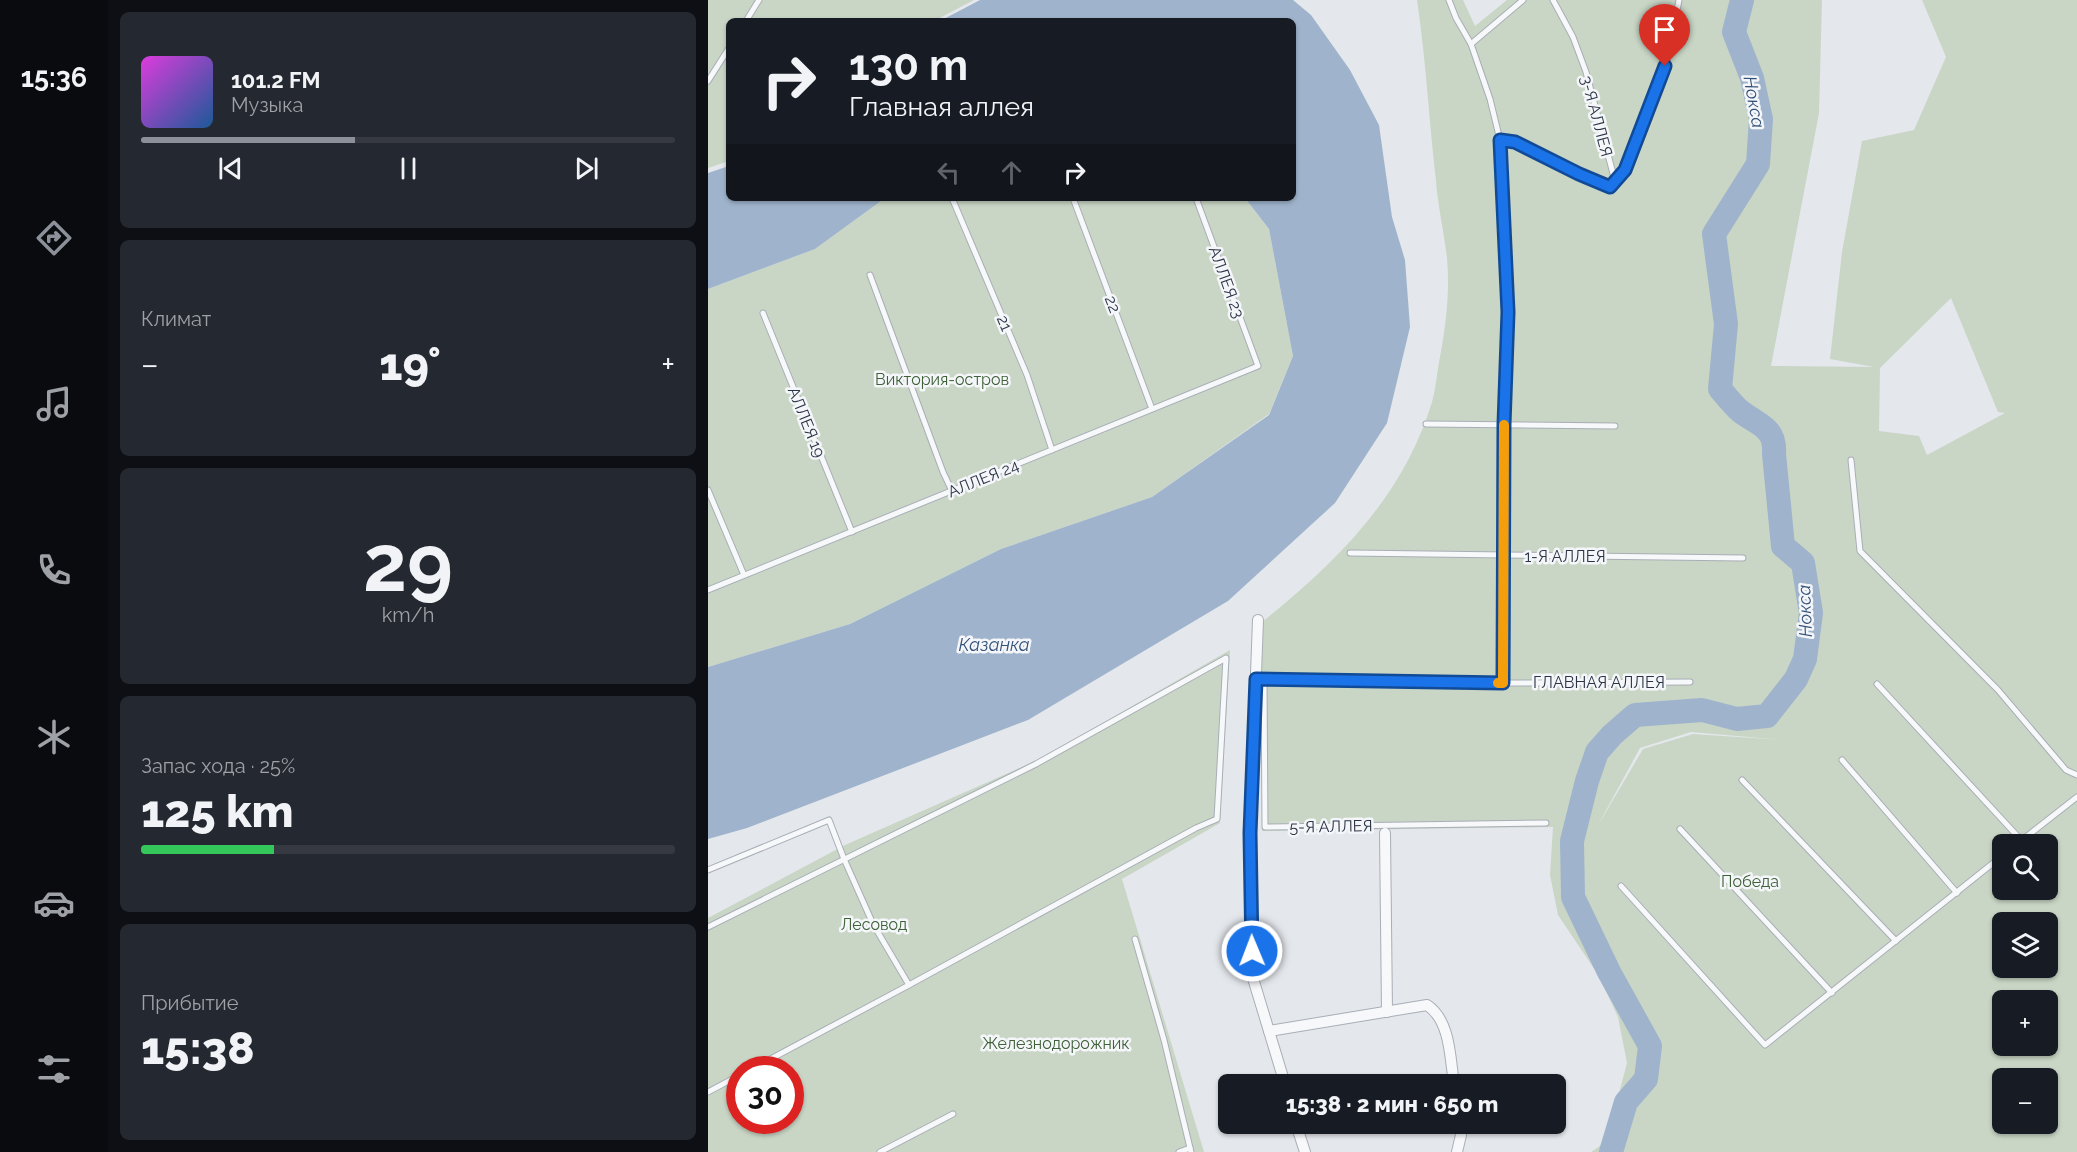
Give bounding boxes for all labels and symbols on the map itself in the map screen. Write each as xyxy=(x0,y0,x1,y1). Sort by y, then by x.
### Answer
pin xyxy=(1639,4,1690,66)
street label: 3-Я АЛЛЕЯ xyxy=(1577,74,1616,159)
water label: Нокса xyxy=(1740,74,1769,130)
street label: АЛЛЕЯ 23 xyxy=(1205,244,1248,321)
street label: 22 xyxy=(1101,293,1124,315)
street label: 21 xyxy=(993,312,1016,334)
park label: Виктория-остров xyxy=(875,370,1009,389)
street label: АЛЛЕЯ 19 xyxy=(784,384,829,460)
street label: АЛЛЕЯ 24 xyxy=(945,455,1022,501)
street label: 1-Я АЛЛЕЯ xyxy=(1524,547,1606,566)
water label: Нокса xyxy=(1793,584,1816,638)
water label: Казанка xyxy=(959,634,1030,655)
street label: ГЛАВНАЯ АЛЛЕЯ xyxy=(1533,673,1665,692)
street label: 5-Я АЛЛЕЯ xyxy=(1289,816,1373,837)
park label: Победа xyxy=(1721,872,1779,891)
park label: Лесовод xyxy=(841,915,907,934)
position arrow xyxy=(1220,919,1284,983)
park label: Железнодорожник xyxy=(982,1034,1130,1053)
speed limit sign: 30 xyxy=(726,1056,804,1134)

